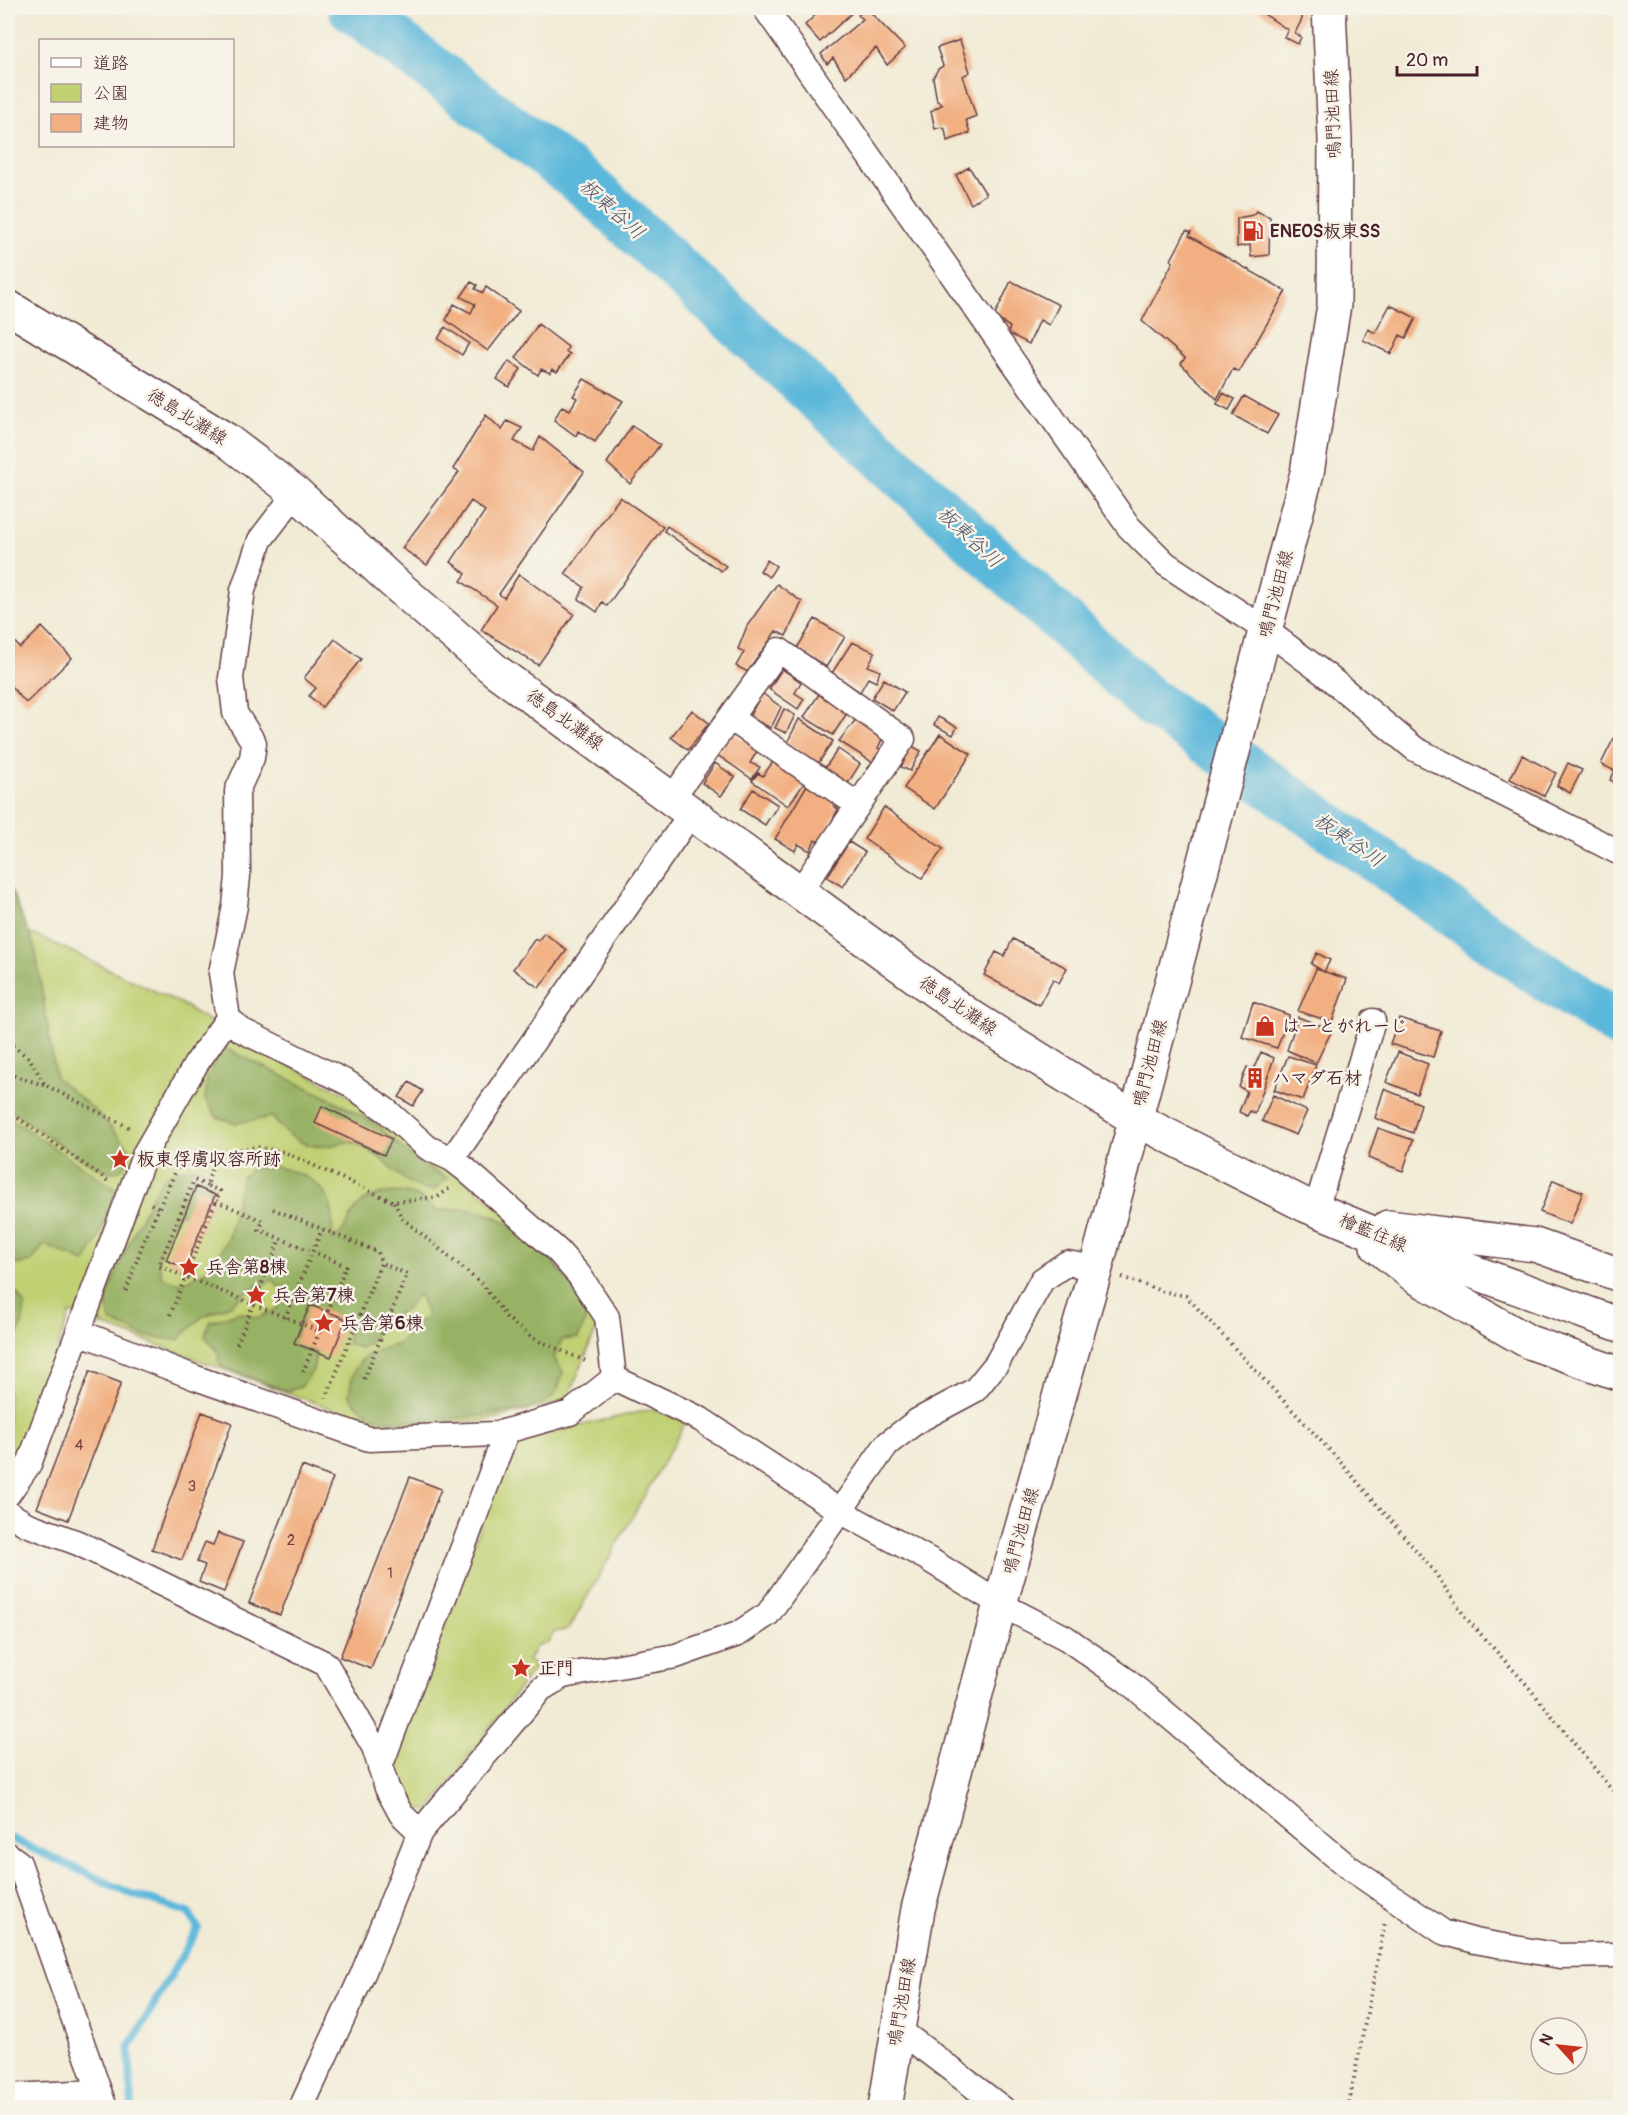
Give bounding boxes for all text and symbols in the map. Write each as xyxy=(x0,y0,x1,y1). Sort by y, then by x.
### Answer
legend xyxy=(39,39,234,147)
scale bar xyxy=(1397,39,1476,77)
text: 20 m xyxy=(1406,49,1448,72)
text: 道路 xyxy=(93,52,129,75)
street label: 鳴門池田線 xyxy=(1320,69,1346,159)
text: 公園 xyxy=(93,82,129,105)
text: 建物 xyxy=(93,112,129,135)
water label: 板東谷川 xyxy=(574,173,650,245)
fuel station icon: ENEOS板東SS xyxy=(1241,219,1265,243)
place label: ENEOS板東SS xyxy=(1270,220,1380,243)
street label: 徳島北灘線 xyxy=(143,383,231,451)
water label: 板東谷川 xyxy=(932,501,1008,573)
street label: 鳴門池田線 xyxy=(1253,548,1299,640)
street label: 徳島北灘線 xyxy=(522,684,608,756)
water label: 板東谷川 xyxy=(1309,807,1389,873)
street label: 徳島北灘線 xyxy=(915,971,1001,1041)
shop icon: はーとがれーじ xyxy=(1253,1014,1277,1038)
place label: はーとがれーじ xyxy=(1282,1015,1408,1038)
street label: 鳴門池田線 xyxy=(1127,1017,1173,1109)
building icon: ハマダ石材 xyxy=(1243,1066,1267,1090)
place label: ハマダ石材 xyxy=(1272,1067,1362,1090)
place icon: 板東俘虜収容所跡 xyxy=(108,1147,132,1171)
place label: 板東俘虜収容所跡 xyxy=(137,1148,281,1171)
street label: 檜藍住線 xyxy=(1335,1208,1411,1258)
place icon: 兵舎第8棟 xyxy=(177,1255,201,1279)
place label: 兵舎第8棟 xyxy=(206,1256,287,1279)
place icon: 兵舎第7棟 xyxy=(244,1283,268,1307)
place label: 兵舎第7棟 xyxy=(273,1284,355,1307)
place icon: 兵舎第6棟 xyxy=(312,1311,336,1335)
place label: 兵舎第6棟 xyxy=(341,1312,423,1335)
house number: 4 xyxy=(75,1436,84,1455)
house number: 3 xyxy=(188,1477,196,1496)
street label: 鳴門池田線 xyxy=(998,1485,1044,1577)
house number: 2 xyxy=(287,1531,295,1550)
house number: 1 xyxy=(387,1564,393,1583)
place icon: 正門 xyxy=(509,1656,533,1680)
place label: 正門 xyxy=(538,1657,574,1680)
street label: 鳴門池田線 xyxy=(883,1956,921,2048)
north arrow xyxy=(1529,2016,1589,2076)
text: N xyxy=(1535,2030,1558,2049)

